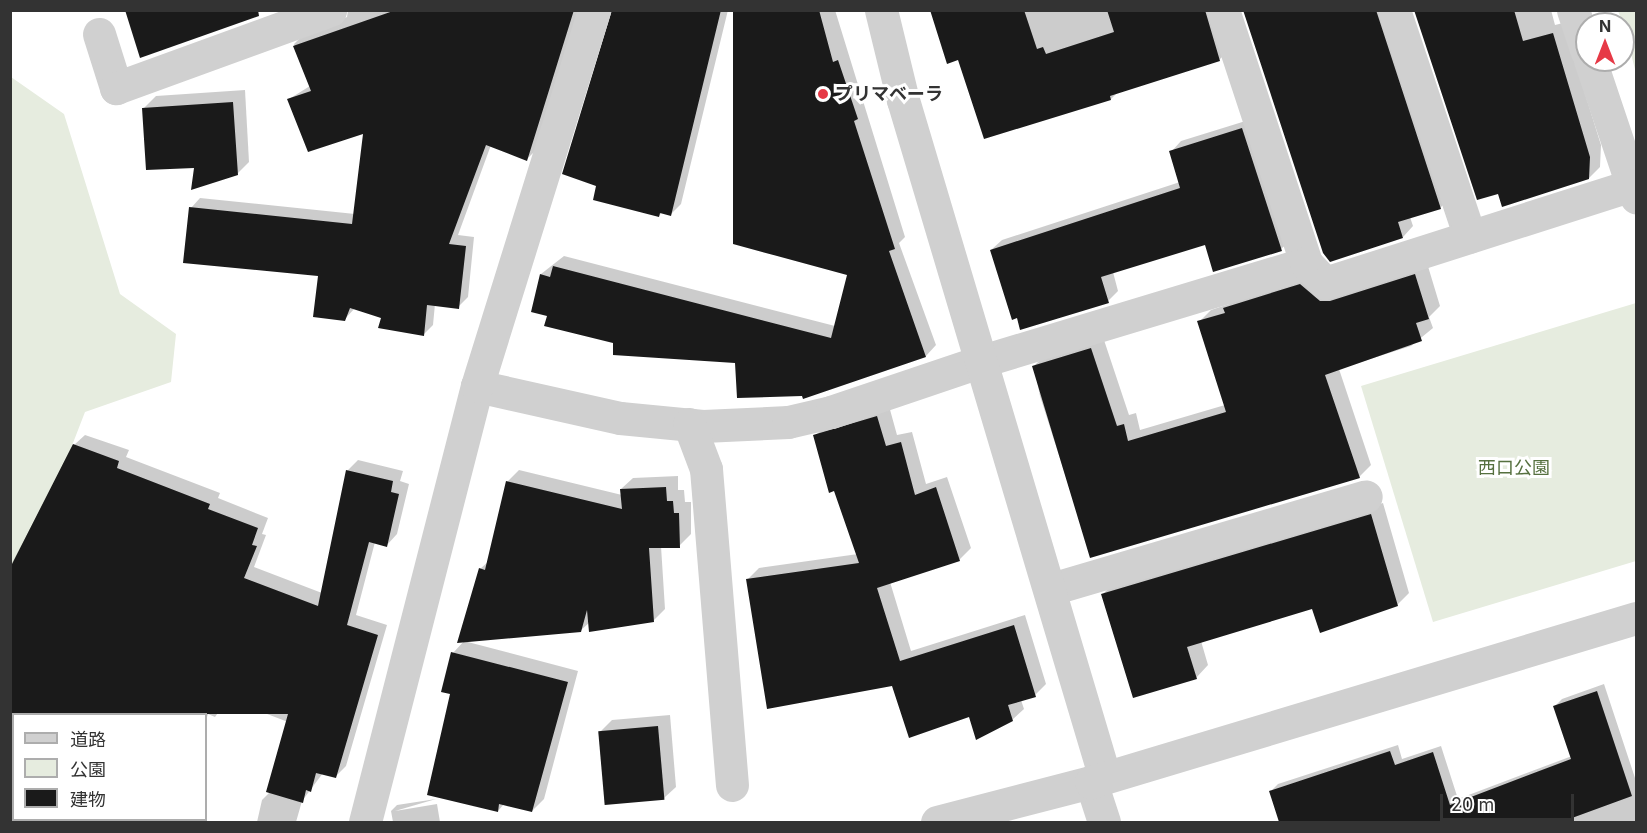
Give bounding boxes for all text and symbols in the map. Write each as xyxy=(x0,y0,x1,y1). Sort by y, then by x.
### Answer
north arrow xyxy=(1575,12,1635,72)
text: N xyxy=(1599,16,1611,36)
place label: プリマベーラ xyxy=(835,83,943,105)
marker: プリマベーラ xyxy=(816,87,830,101)
park label: 西口公園 xyxy=(1478,457,1550,479)
legend xyxy=(12,713,207,821)
text: 道路 xyxy=(70,729,106,750)
text: 公園 xyxy=(70,759,106,780)
scale bar xyxy=(1443,782,1576,820)
text: 建物 xyxy=(70,789,106,810)
text: 20 m xyxy=(1451,794,1494,815)

